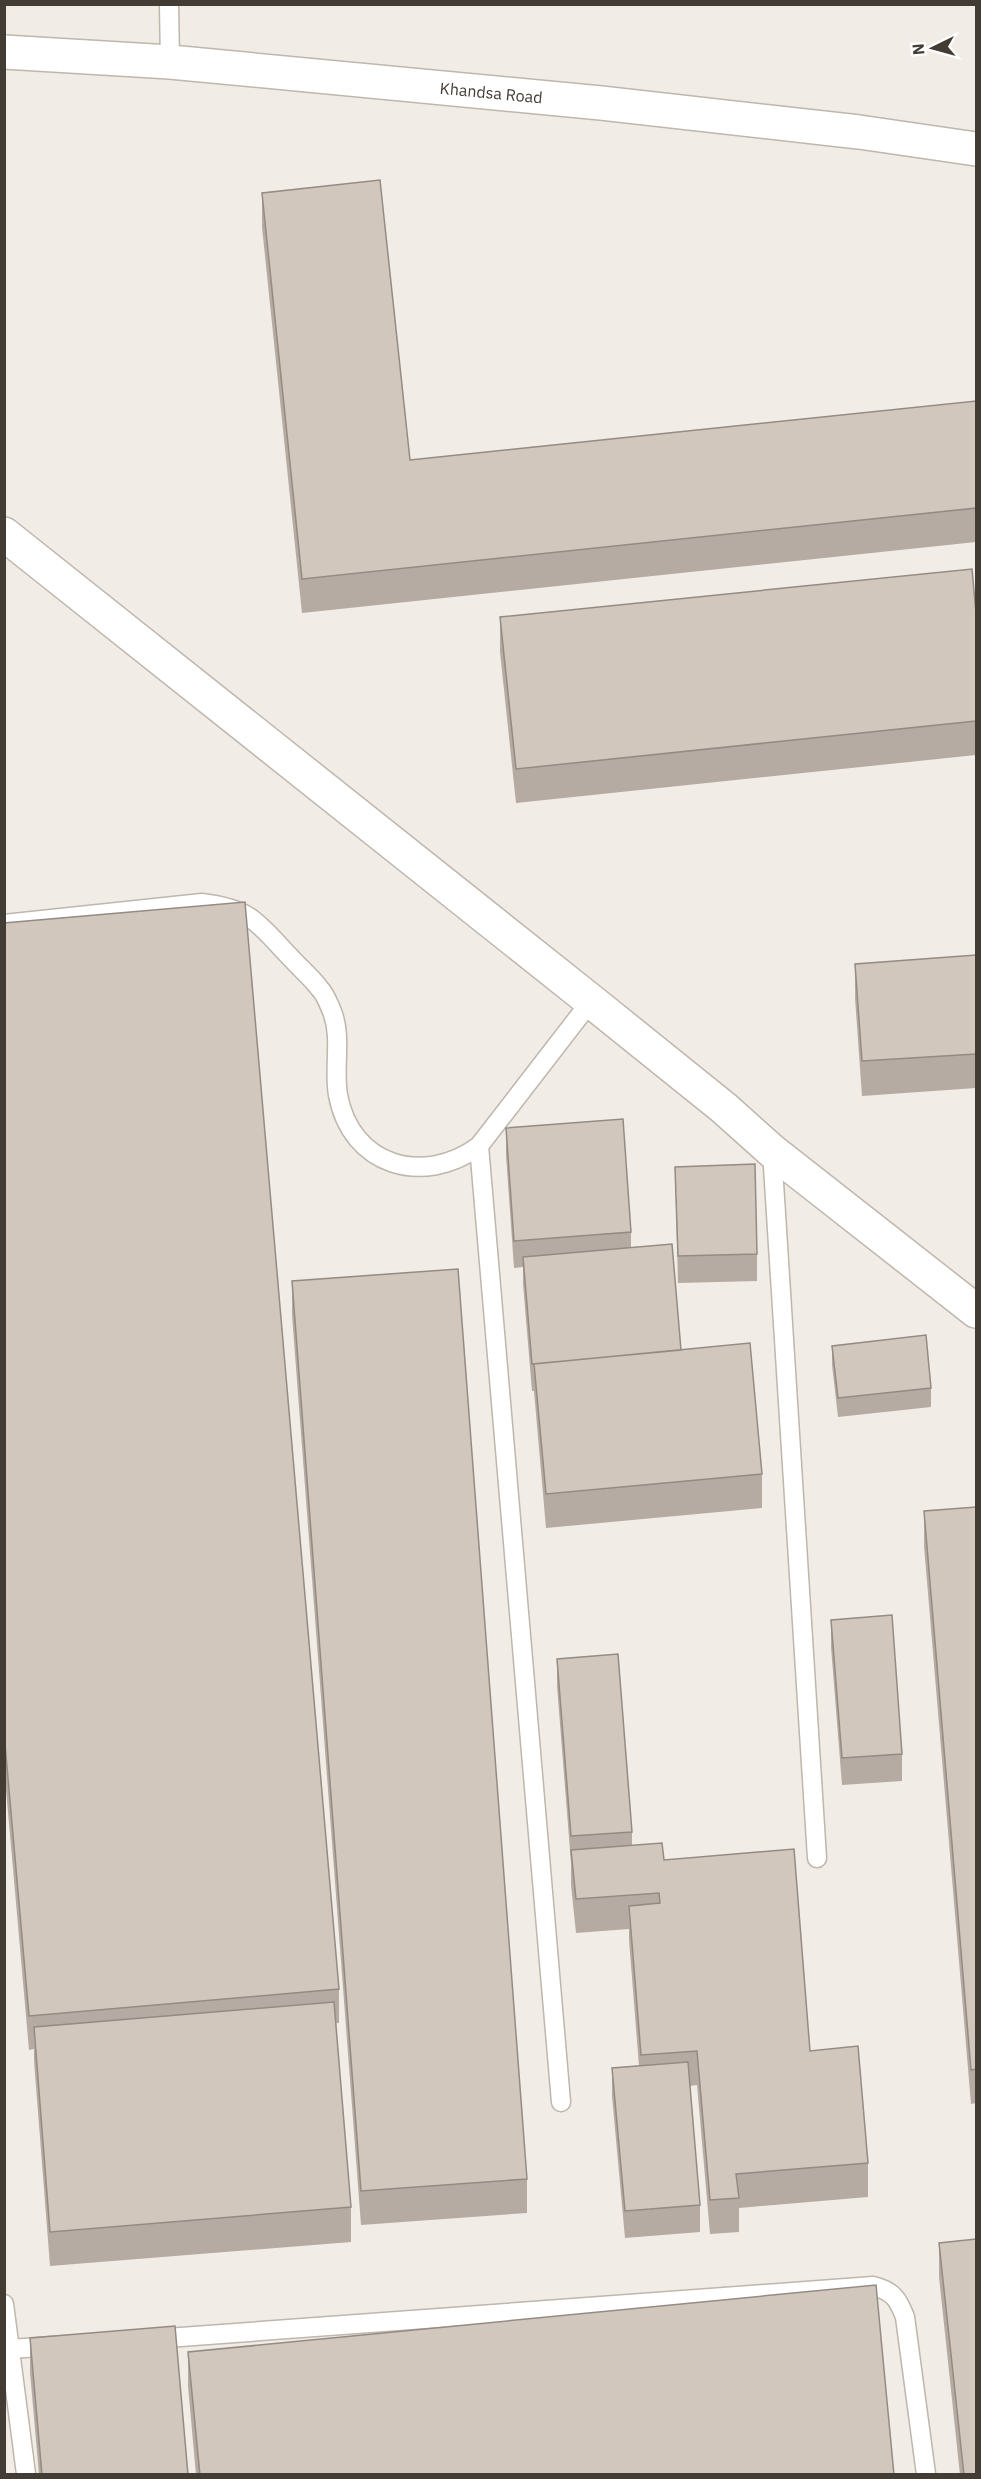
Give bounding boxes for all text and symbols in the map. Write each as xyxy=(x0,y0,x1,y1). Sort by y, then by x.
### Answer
north arrow xyxy=(903,18,963,78)
text: N xyxy=(908,43,929,56)
street label: Khandsa Road xyxy=(439,78,544,107)

